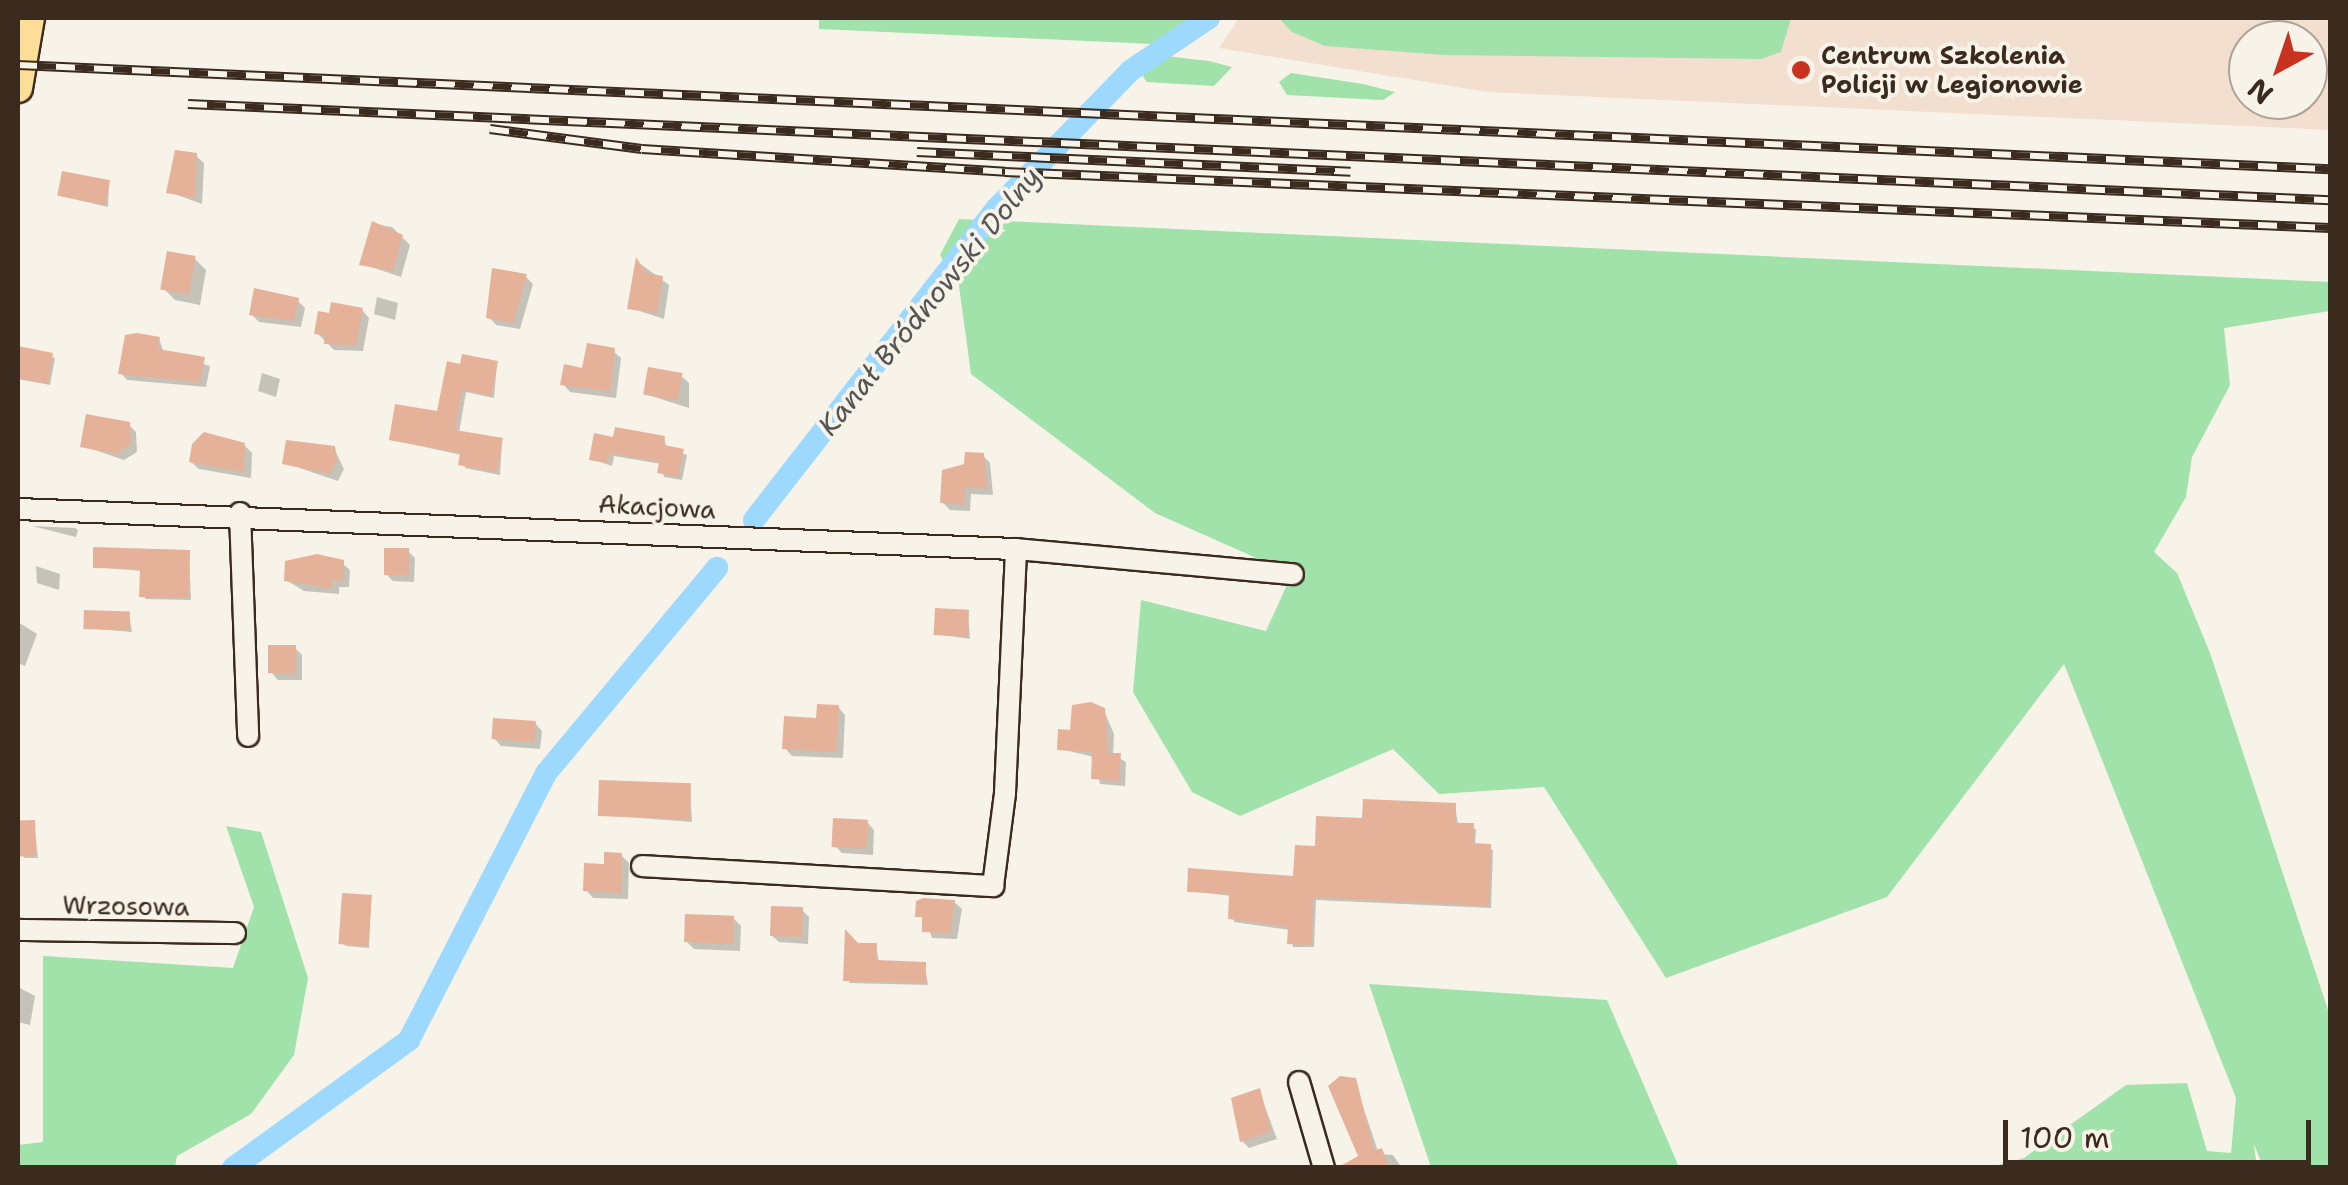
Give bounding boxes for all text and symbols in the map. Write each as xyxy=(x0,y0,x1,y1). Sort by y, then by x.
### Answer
north arrow xyxy=(2228,20,2328,120)
place label: Centrum Szkolenia Policji w Legionowie xyxy=(1821,41,2083,100)
marker: Centrum Szkolenia Policji w Legionowie xyxy=(1790,59,1812,81)
text: N xyxy=(2239,70,2281,113)
water label: Kanał Bródnowski Dolny xyxy=(811,160,1047,442)
street label: Akacjowa xyxy=(597,489,717,525)
street label: Wrzosowa xyxy=(62,890,190,922)
scale bar xyxy=(2008,1100,2316,1162)
text: 100 m xyxy=(2020,1117,2110,1158)

